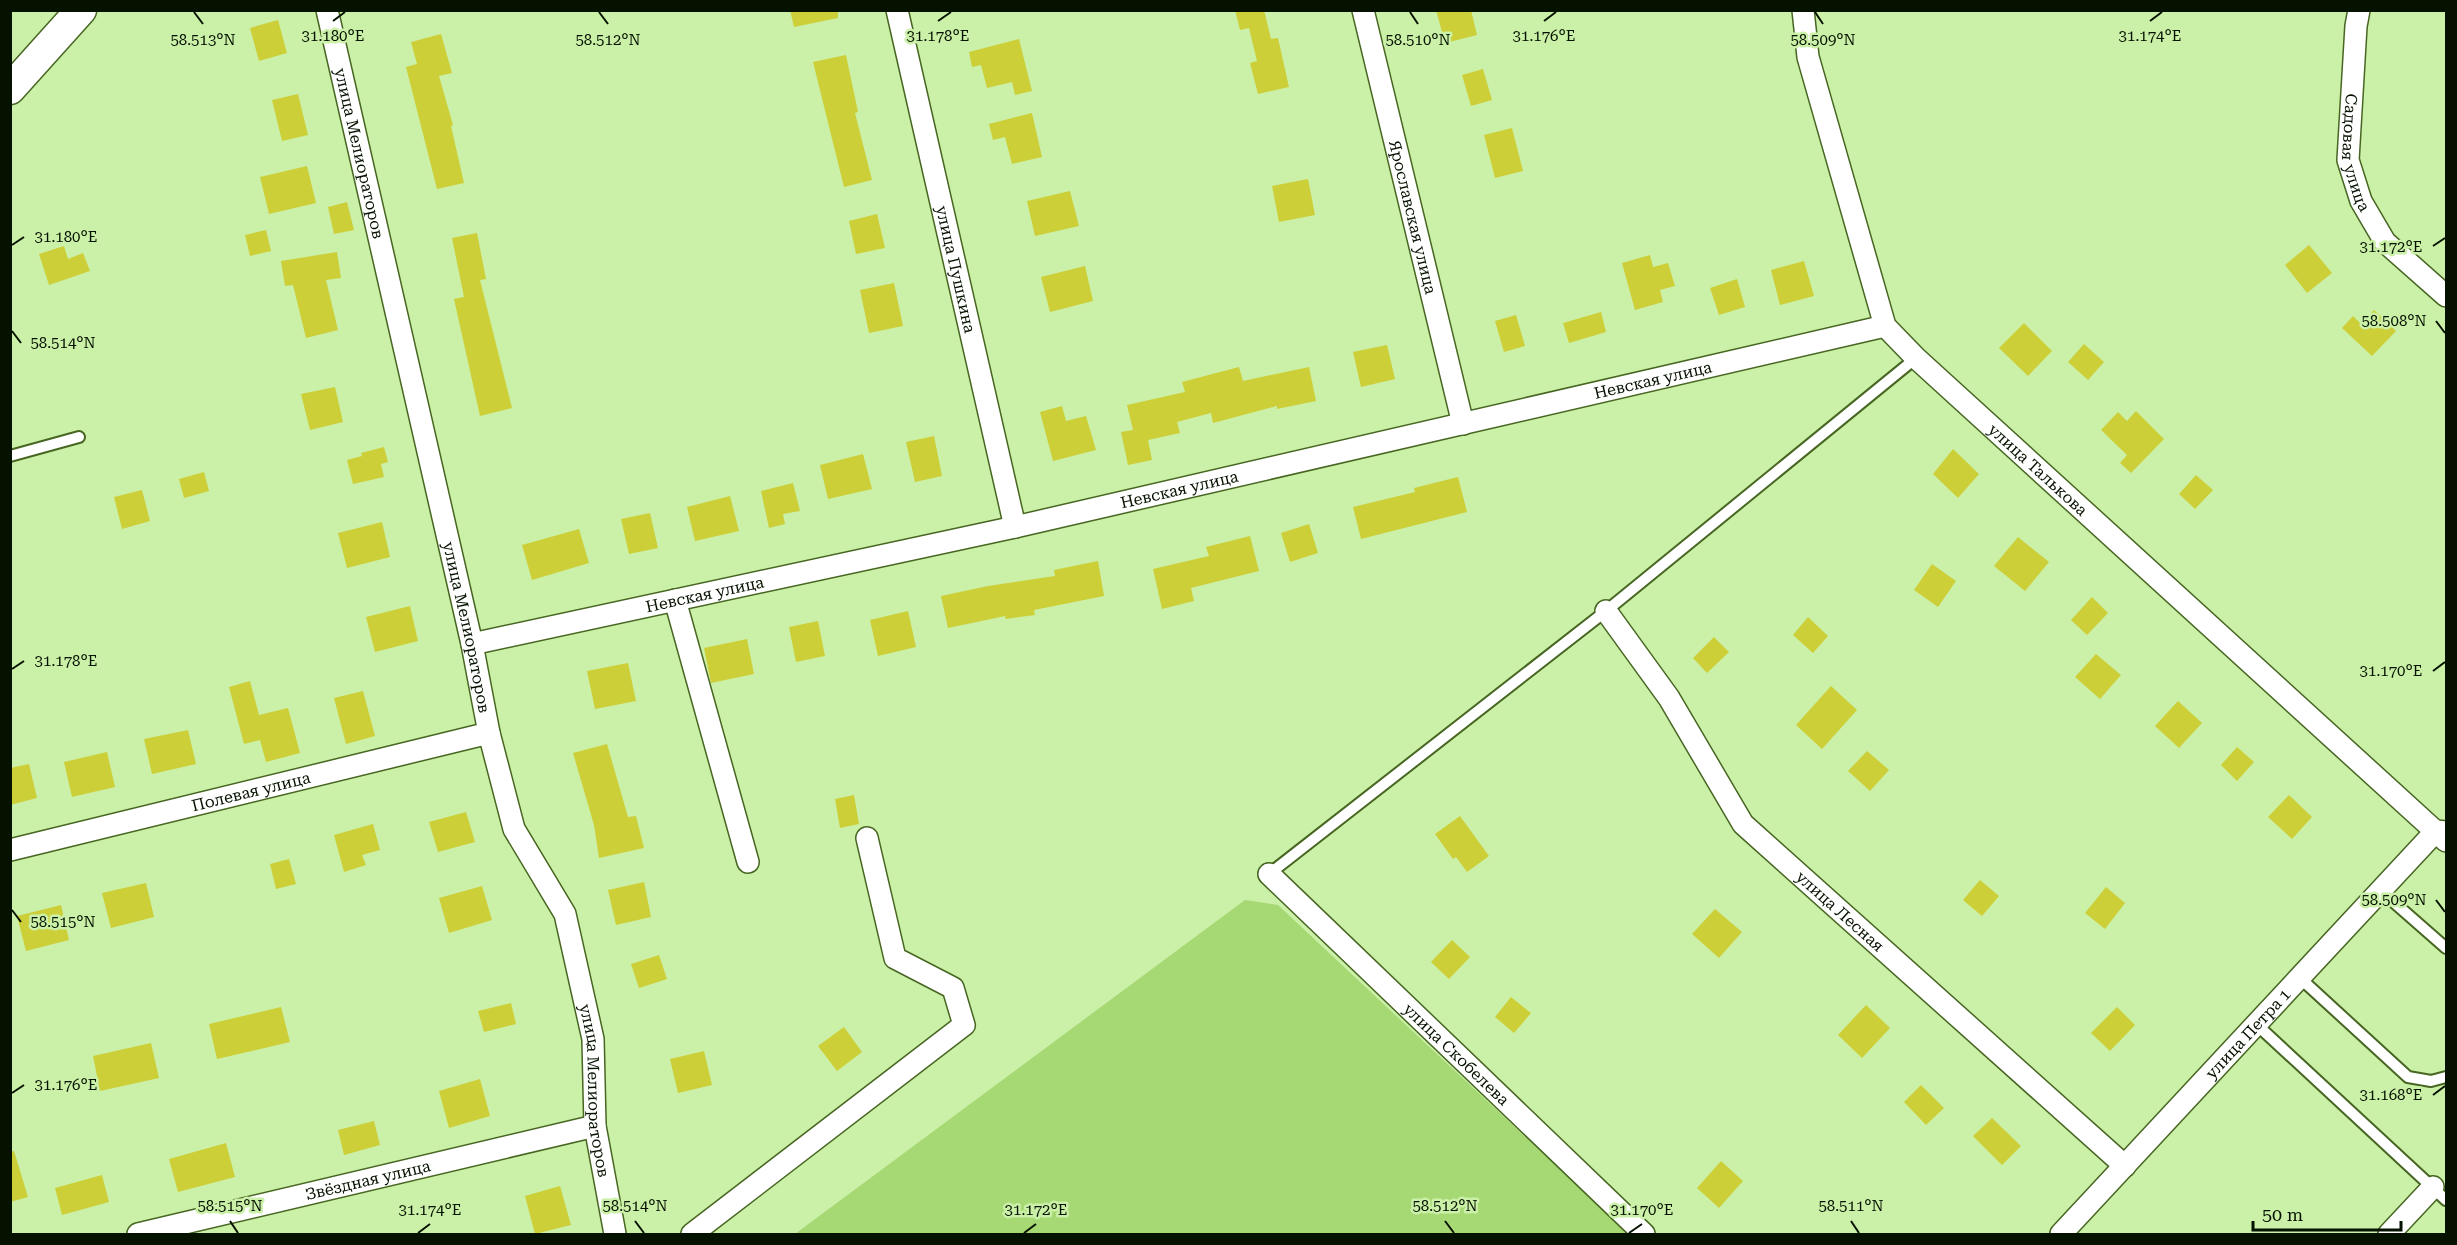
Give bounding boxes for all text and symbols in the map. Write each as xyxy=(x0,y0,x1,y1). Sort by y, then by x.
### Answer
text: 31.180°E xyxy=(302,27,364,45)
text: 31.178°E xyxy=(907,27,969,45)
text: 31.176°E xyxy=(1513,27,1575,45)
text: 31.174°E xyxy=(2119,27,2181,45)
text: 58.513°N xyxy=(170,31,236,49)
text: 58.512°N xyxy=(575,31,641,49)
text: 58.510°N xyxy=(1385,31,1451,49)
text: 58.509°N xyxy=(1790,31,1856,49)
street label: улица Мелиораторов xyxy=(331,66,389,241)
street label: Садовая улица xyxy=(2338,93,2375,215)
street label: Ярославская улица xyxy=(1385,138,1441,296)
street label: улица Пушкина xyxy=(932,204,980,335)
text: 31.180°E xyxy=(35,228,97,246)
text: 31.172°E xyxy=(2360,238,2422,256)
text: 58.508°N xyxy=(2361,312,2427,330)
text: 58.514°N xyxy=(30,334,96,352)
street label: Невская улица xyxy=(1592,357,1714,402)
street label: улица Талькова xyxy=(1985,419,2092,520)
street label: Невская улица xyxy=(1118,466,1240,512)
street label: улица Мелиораторов xyxy=(439,540,494,714)
street label: Невская улица xyxy=(644,572,766,616)
text: 31.178°E xyxy=(35,652,97,670)
text: 31.170°E xyxy=(2360,662,2422,680)
street label: Полевая улица xyxy=(190,767,313,815)
street label: улица Лесная xyxy=(1792,867,1888,955)
text: 58.509°N xyxy=(2361,891,2427,909)
text: 58.515°N xyxy=(30,913,96,931)
street label: улица Петра 1 xyxy=(2201,985,2294,1082)
street label: улица Скобелева xyxy=(1400,999,1514,1109)
street label: улица Мелиораторов xyxy=(576,1002,614,1179)
text: 31.176°E xyxy=(35,1076,97,1094)
text: 31.168°E xyxy=(2360,1086,2422,1104)
street label: Звёздная улица xyxy=(303,1156,433,1204)
scale bar xyxy=(2253,1194,2402,1232)
text: 58.515°N xyxy=(197,1197,263,1215)
text: 58.514°N xyxy=(602,1197,668,1215)
text: 58.512°N xyxy=(1412,1197,1478,1215)
text: 58.511°N xyxy=(1818,1197,1884,1215)
text: 31.174°E xyxy=(399,1201,461,1219)
text: 31.172°E xyxy=(1005,1201,1067,1219)
text: 31.170°E xyxy=(1611,1201,1673,1219)
text: 50 m xyxy=(2262,1204,2303,1225)

